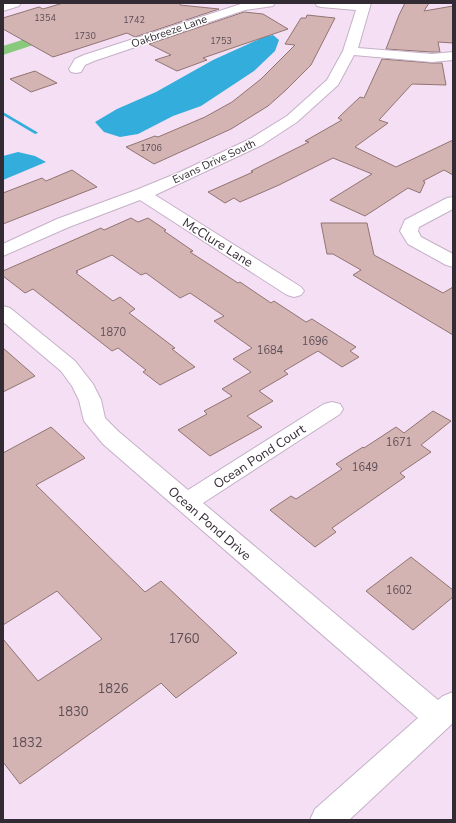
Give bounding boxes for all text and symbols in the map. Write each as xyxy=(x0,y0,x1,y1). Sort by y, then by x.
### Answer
street label: Oakbreeze Lane xyxy=(129,11,209,51)
house number: 1354 xyxy=(34,12,56,24)
house number: 1742 xyxy=(123,14,145,26)
house number: 1730 xyxy=(74,30,96,42)
house number: 1753 xyxy=(210,35,232,47)
street label: Evans Drive South xyxy=(170,136,258,187)
house number: 1706 xyxy=(140,142,162,154)
street label: McClure Lane xyxy=(179,214,256,272)
house number: 1870 xyxy=(100,325,127,340)
house number: 1696 xyxy=(302,334,329,349)
house number: 1684 xyxy=(257,343,284,358)
street label: Ocean Pond Court xyxy=(210,420,309,493)
house number: 1671 xyxy=(386,435,412,450)
house number: 1649 xyxy=(352,460,378,475)
street label: Ocean Pond Drive xyxy=(164,483,255,565)
house number: 1602 xyxy=(386,583,412,598)
house number: 1760 xyxy=(168,630,200,648)
house number: 1826 xyxy=(97,680,129,698)
house number: 1830 xyxy=(57,703,89,721)
house number: 1832 xyxy=(11,734,43,752)

